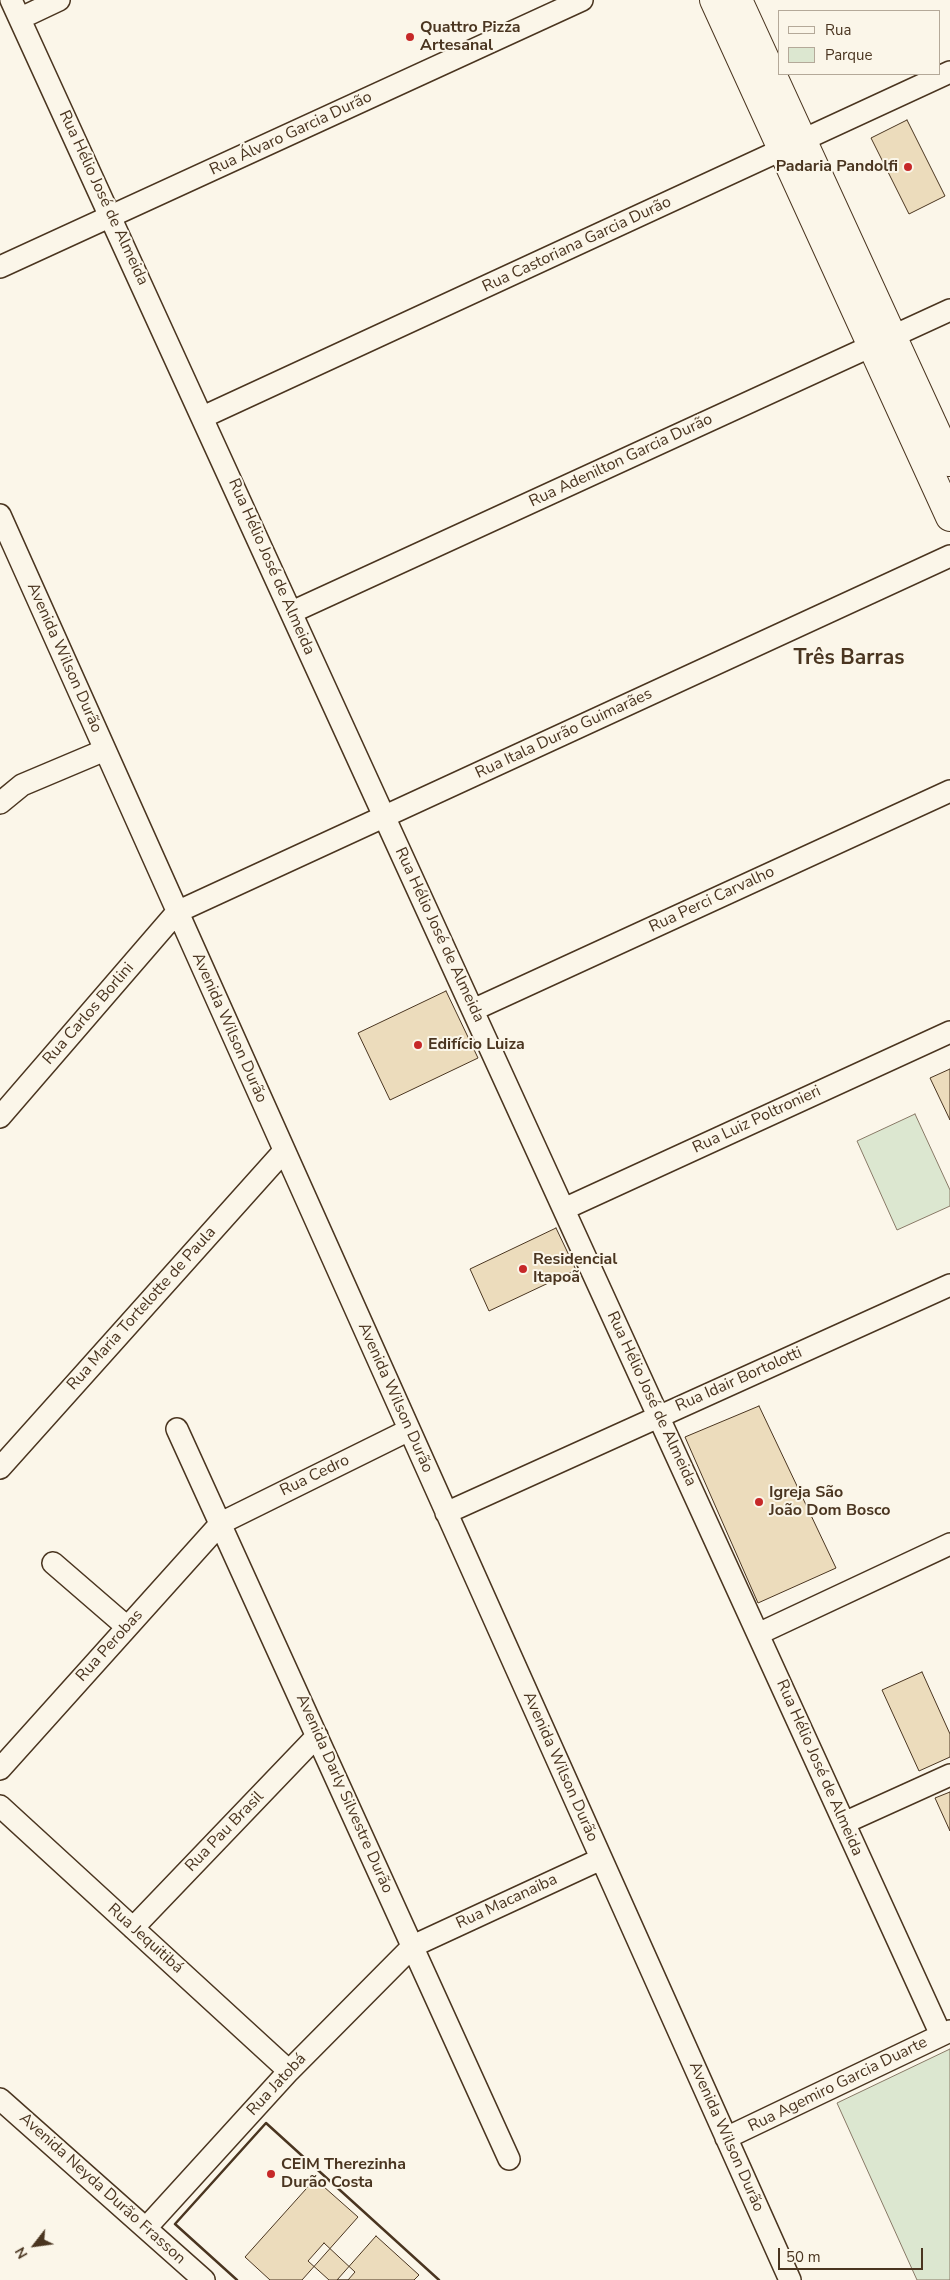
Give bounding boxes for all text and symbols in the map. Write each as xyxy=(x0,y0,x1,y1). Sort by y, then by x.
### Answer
legend xyxy=(778,10,940,75)
place label: Quattro Pizza Artesanal xyxy=(420,18,520,56)
text: Rua xyxy=(825,20,851,40)
marker: Quattro Pizza Artesanal xyxy=(404,31,416,43)
text: Parque xyxy=(825,45,873,65)
street label: Rua Álvaro Garcia Durão xyxy=(207,88,375,180)
street label: Rua Hélio José de Almeida xyxy=(54,107,152,289)
place label: Padaria Pandolfi xyxy=(776,157,898,177)
marker: Padaria Pandolfi xyxy=(902,161,914,173)
street label: Rua Castoriana Garcia Durão xyxy=(480,193,674,297)
street label: Rua Adenilton Garcia Durão xyxy=(526,410,716,512)
street label: Rua Hélio José de Almeida xyxy=(223,476,319,658)
street label: Avenida Wilson Durão xyxy=(22,580,106,736)
district label: Três Barras xyxy=(794,646,904,672)
street label: Rua Itala Durão Guimarães xyxy=(473,685,655,783)
street label: Rua Hélio José de Almeida xyxy=(390,844,488,1026)
street label: Rua Perci Carvalho xyxy=(646,863,778,937)
street label: Avenida Wilson Durão xyxy=(187,950,271,1106)
street label: Rua Carlos Borlini xyxy=(39,959,139,1069)
place label: Edifício Luiza xyxy=(428,1035,525,1055)
marker: Edifício Luiza xyxy=(412,1039,424,1051)
street label: Rua Luiz Poltronieri xyxy=(690,1082,824,1158)
street label: Rua Maria Tortelotte de Paula xyxy=(63,1223,221,1395)
place label: Residencial Itapoã xyxy=(533,1250,617,1288)
marker: Residencial Itapoã xyxy=(517,1263,529,1275)
street label: Rua Hélio José de Almeida xyxy=(602,1308,700,1490)
street label: Avenida Wilson Durão xyxy=(353,1320,437,1476)
street label: Rua Idair Bortolotti xyxy=(673,1344,805,1416)
street label: Rua Cedro xyxy=(277,1451,353,1501)
place label: Igreja São João Dom Bosco xyxy=(769,1483,891,1521)
marker: Igreja São João Dom Bosco xyxy=(753,1496,765,1508)
street label: Rua Perobas xyxy=(73,1606,147,1686)
street label: Rua Hélio José de Almeida xyxy=(771,1677,867,1859)
street label: Avenida Wilson Durão xyxy=(518,1689,602,1845)
street label: Avenida Darly Silvestre Durão xyxy=(291,1692,397,1896)
street label: Rua Pau Brasil xyxy=(182,1788,268,1876)
street label: Rua Macanaiba xyxy=(453,1870,561,1934)
street label: Rua Jequitibá xyxy=(103,1900,187,1978)
street label: Rua Agemiro Garcia Duarte xyxy=(745,2033,931,2137)
street label: Rua Jatobá xyxy=(243,2050,311,2120)
street label: Avenida Wilson Durão xyxy=(684,2059,768,2215)
street label: Avenida Neyda Durão Frasson xyxy=(15,2109,189,2269)
place label: CEIM Therezinha Durão Costa xyxy=(281,2155,406,2193)
marker: CEIM Therezinha Durão Costa xyxy=(265,2168,277,2180)
north arrow xyxy=(10,2220,60,2270)
scale bar xyxy=(780,2238,925,2270)
text: 50 m xyxy=(786,2247,821,2267)

